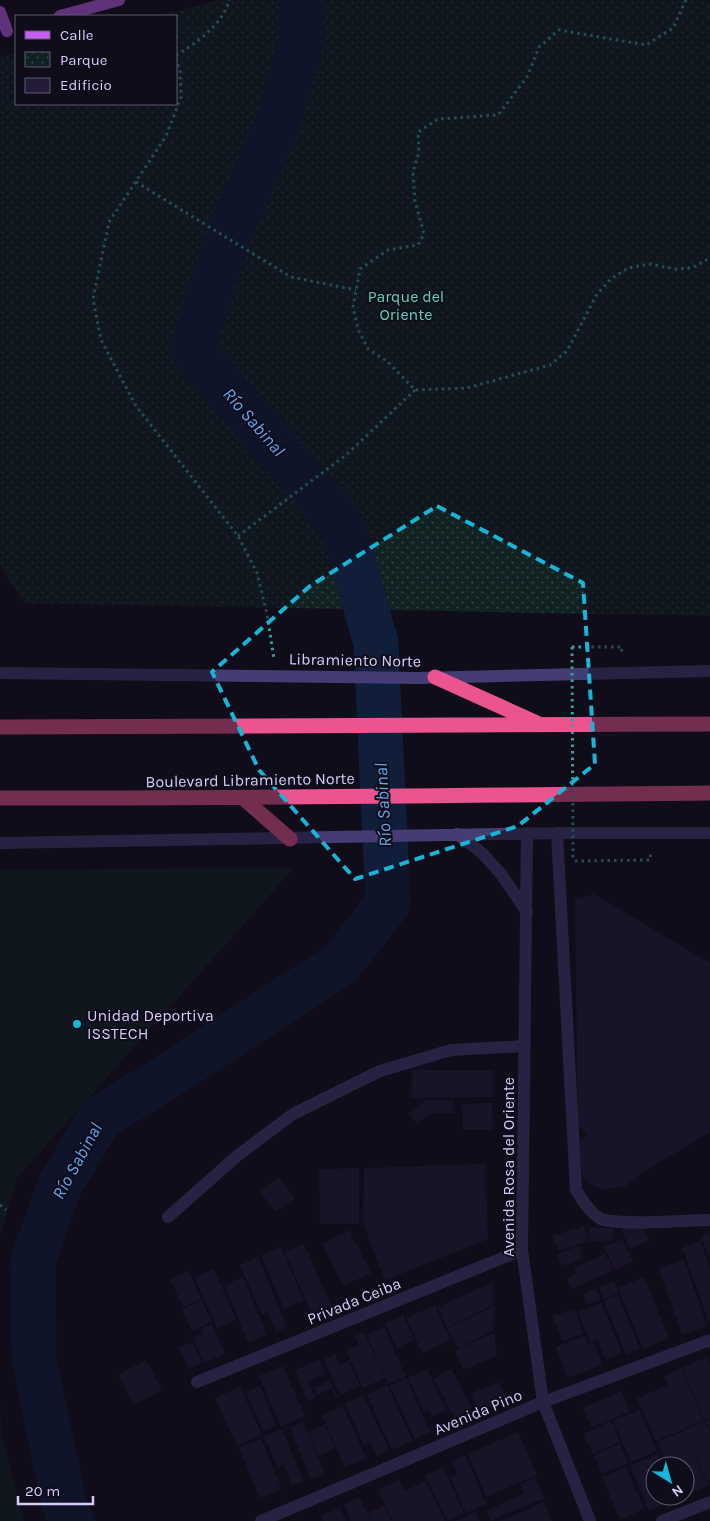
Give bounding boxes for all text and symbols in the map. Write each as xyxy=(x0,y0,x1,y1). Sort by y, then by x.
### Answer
legend xyxy=(15,15,178,105)
text: Calle xyxy=(60,26,94,44)
text: Parque xyxy=(60,51,108,69)
text: Edificio xyxy=(60,76,112,94)
park label: Parque del Oriente xyxy=(368,287,444,324)
water label: Río Sabinal xyxy=(218,383,290,461)
street label: Libramiento Norte xyxy=(289,649,421,671)
water label: Río Sabinal xyxy=(370,762,396,848)
street label: Boulevard Libramiento Norte xyxy=(145,769,355,791)
place label: Unidad Deportiva ISSTECH xyxy=(87,1006,214,1043)
marker: Unidad Deportiva ISSTECH xyxy=(71,1018,83,1030)
street label: Avenida Rosa del Oriente xyxy=(499,1077,518,1257)
water label: Río Sabinal xyxy=(47,1119,107,1203)
street label: Privada Ceiba xyxy=(304,1274,404,1328)
street label: Avenida Pino xyxy=(431,1385,525,1439)
north arrow xyxy=(645,1456,695,1506)
scale bar xyxy=(18,1474,92,1506)
text: N xyxy=(668,1481,687,1501)
text: 20 m xyxy=(25,1482,60,1500)

